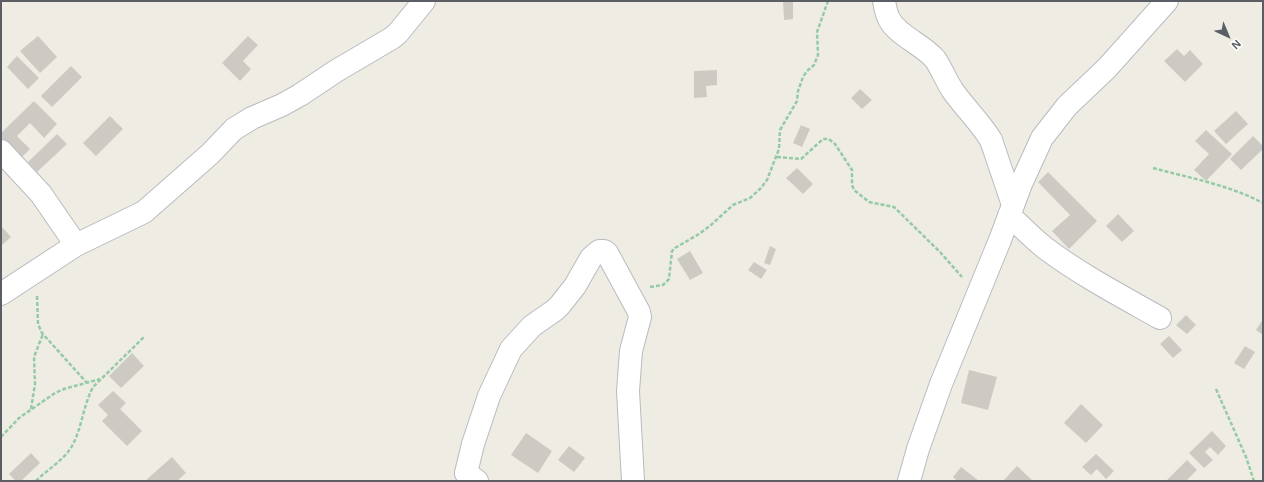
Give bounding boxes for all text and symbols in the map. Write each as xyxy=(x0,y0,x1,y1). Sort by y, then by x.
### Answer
north arrow xyxy=(1208,16,1248,56)
text: N xyxy=(1229,38,1243,52)

